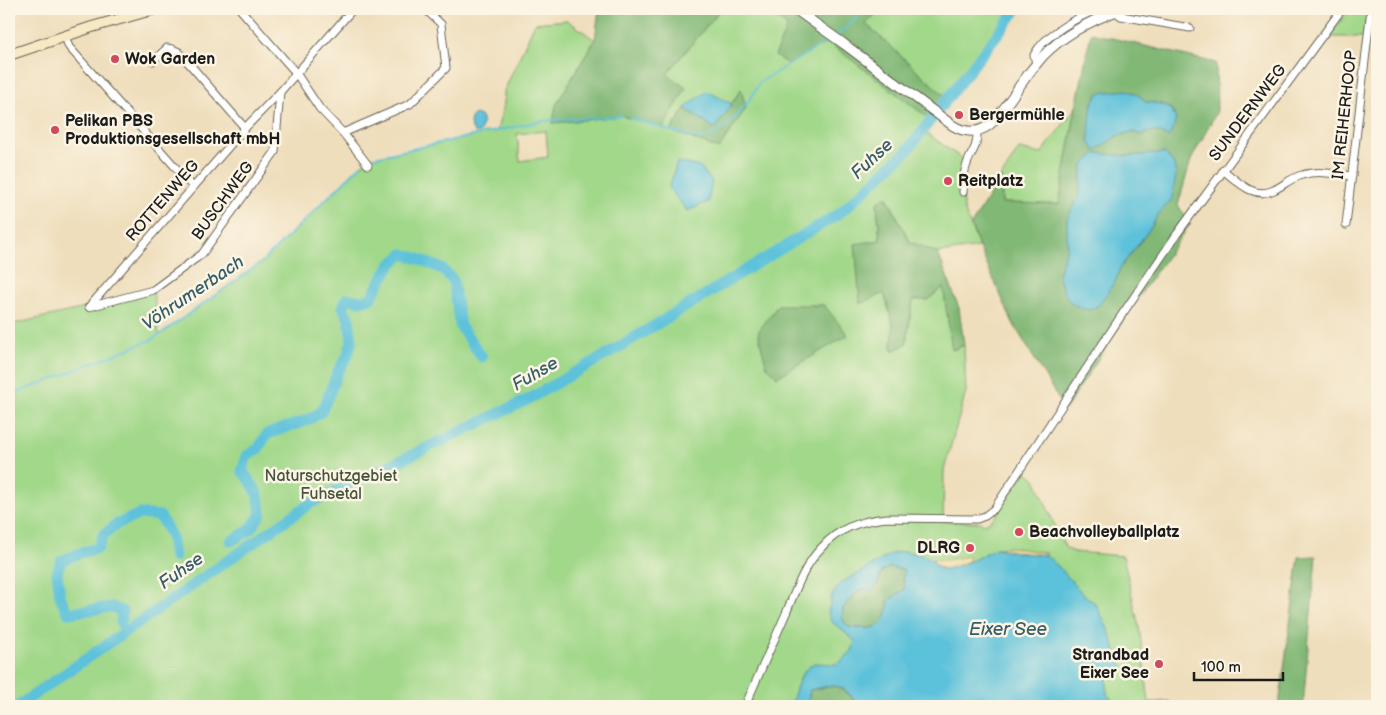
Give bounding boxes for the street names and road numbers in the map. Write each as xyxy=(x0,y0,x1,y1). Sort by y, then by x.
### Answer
street label: IM REIHERHOOP xyxy=(1329,50,1361,180)
street label: SUNDERNWEG xyxy=(1205,61,1291,165)
street label: ROTTENWEG xyxy=(122,156,204,246)
street label: BUSCHWEG xyxy=(188,158,258,244)

